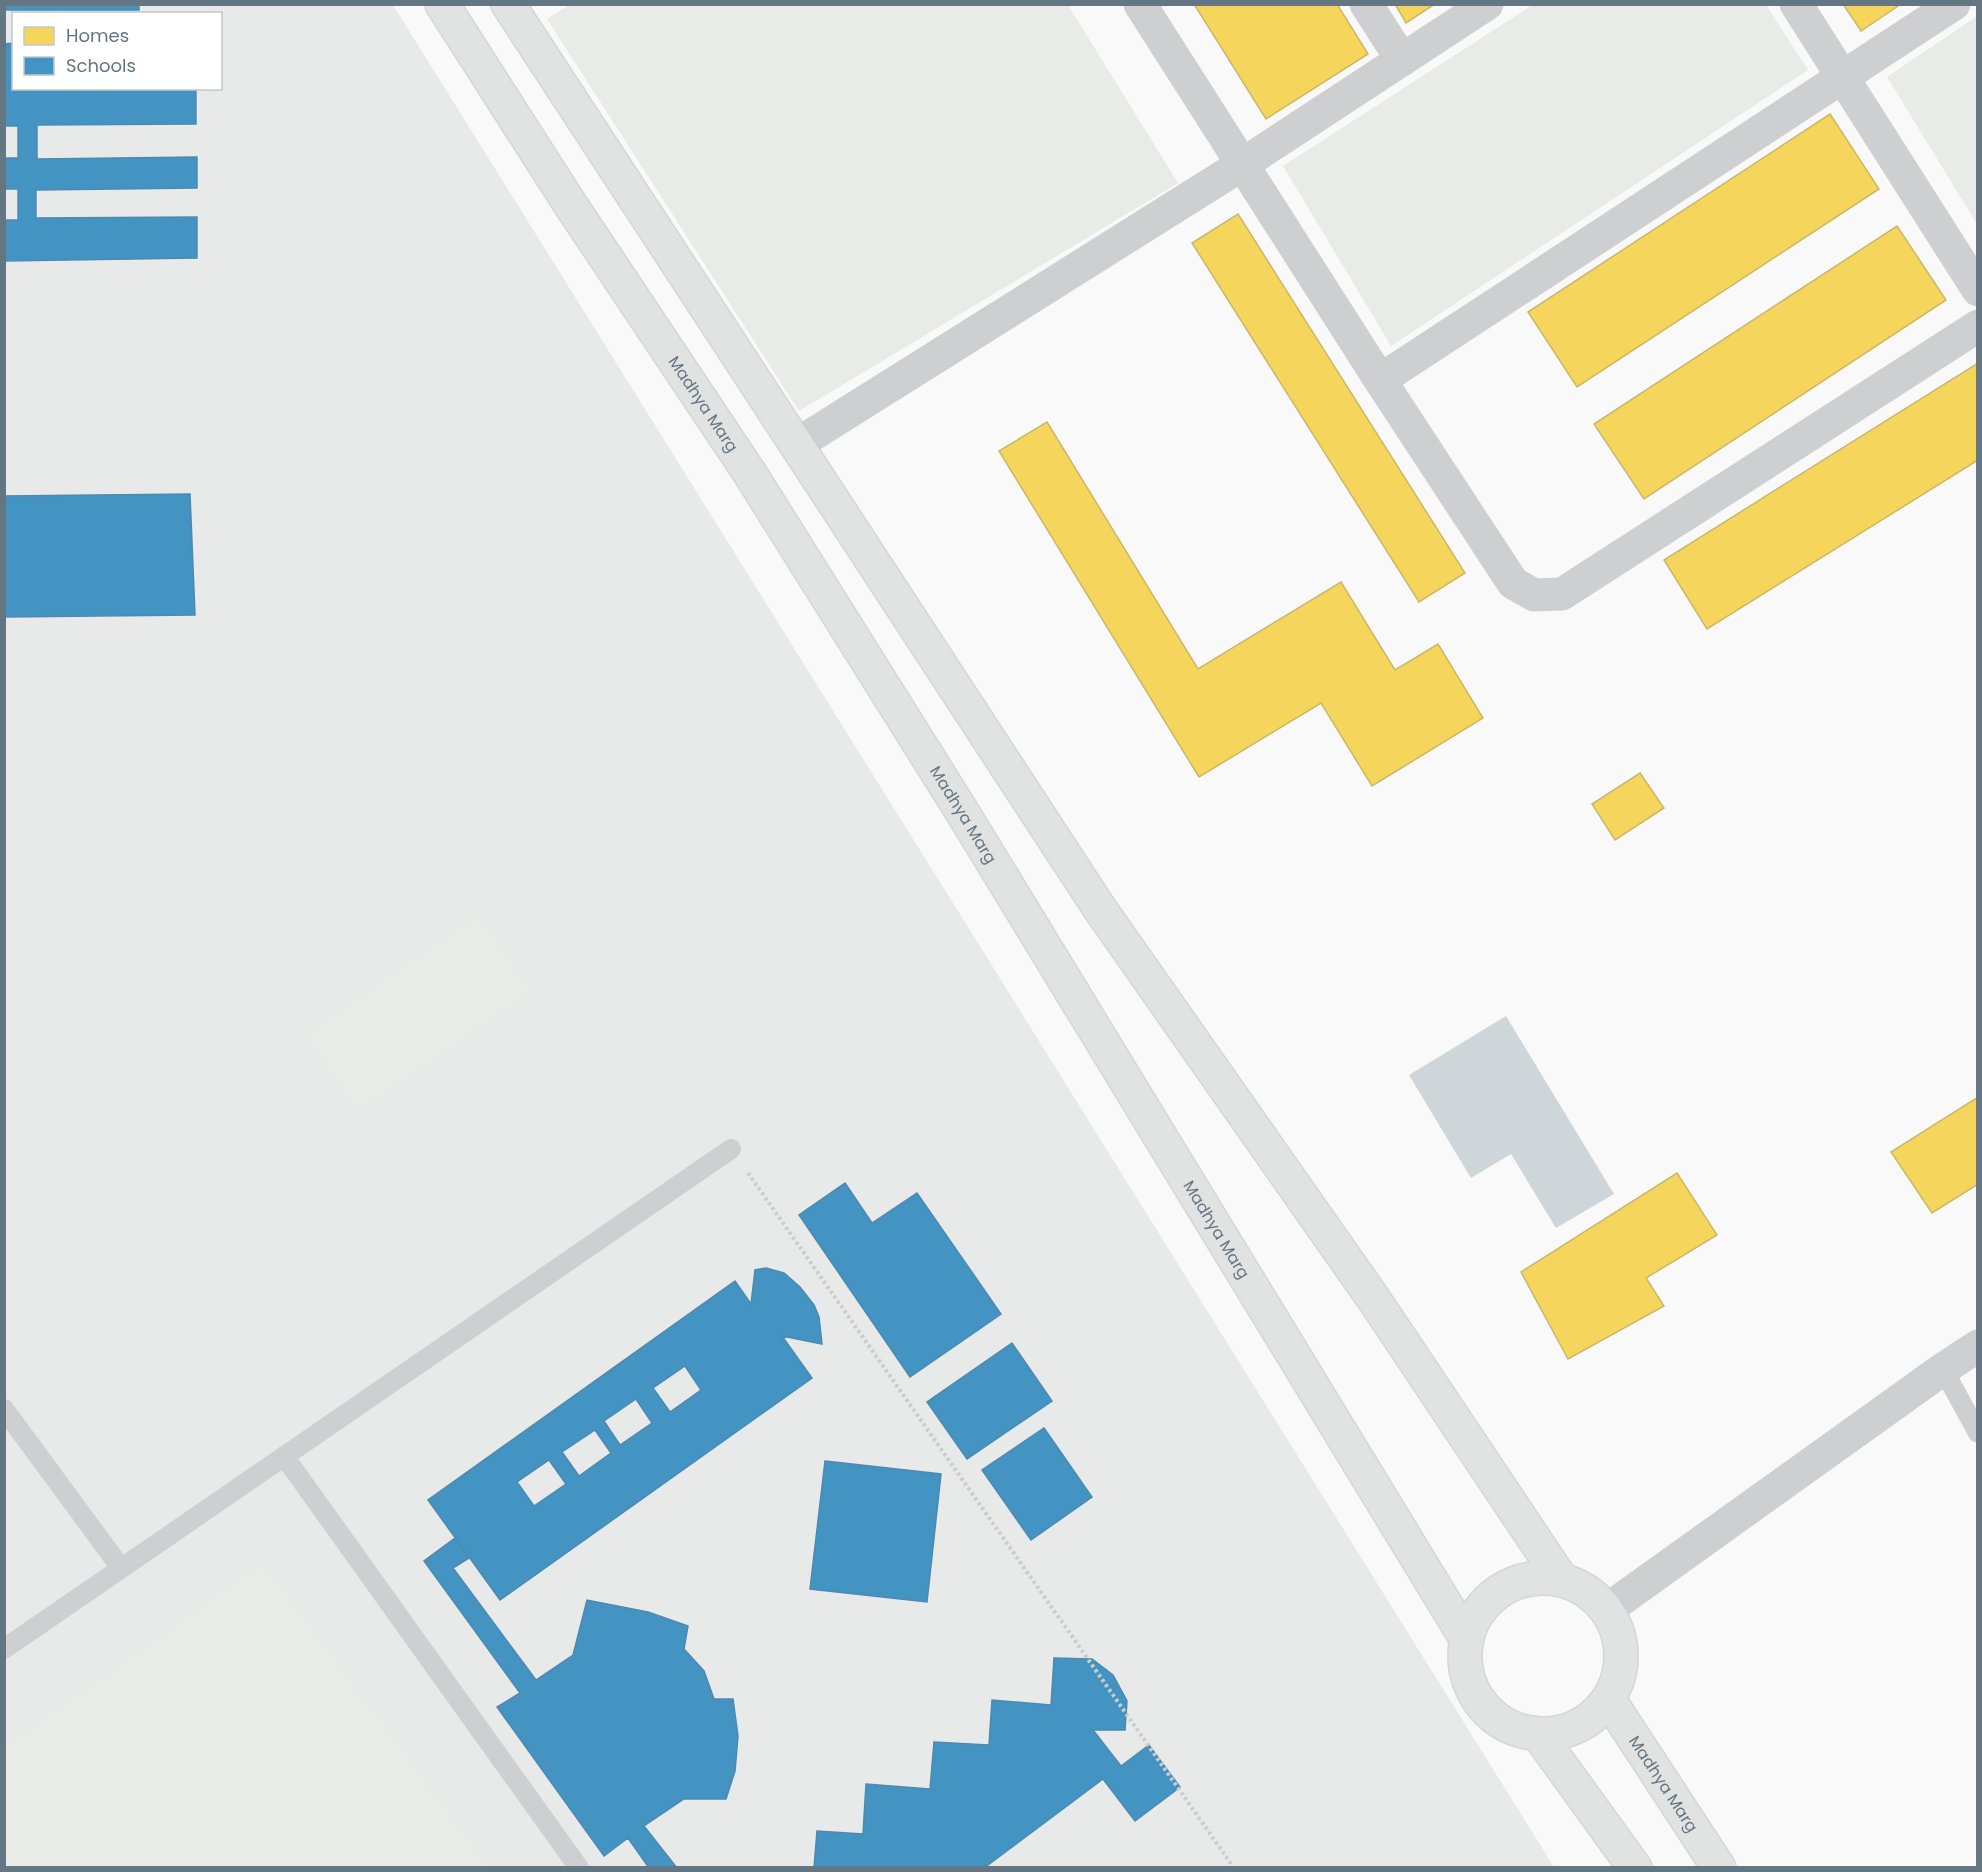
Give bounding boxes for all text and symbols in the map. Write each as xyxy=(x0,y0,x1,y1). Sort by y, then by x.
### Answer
legend xyxy=(12,12,222,90)
text: Homes xyxy=(66,23,129,48)
text: Schools xyxy=(66,53,136,78)
street label: Madhya Marg xyxy=(663,351,744,457)
street label: Madhya Marg xyxy=(925,761,1003,868)
street label: Madhya Marg xyxy=(1178,1176,1256,1283)
street label: Madhya Marg xyxy=(1624,1731,1704,1836)

